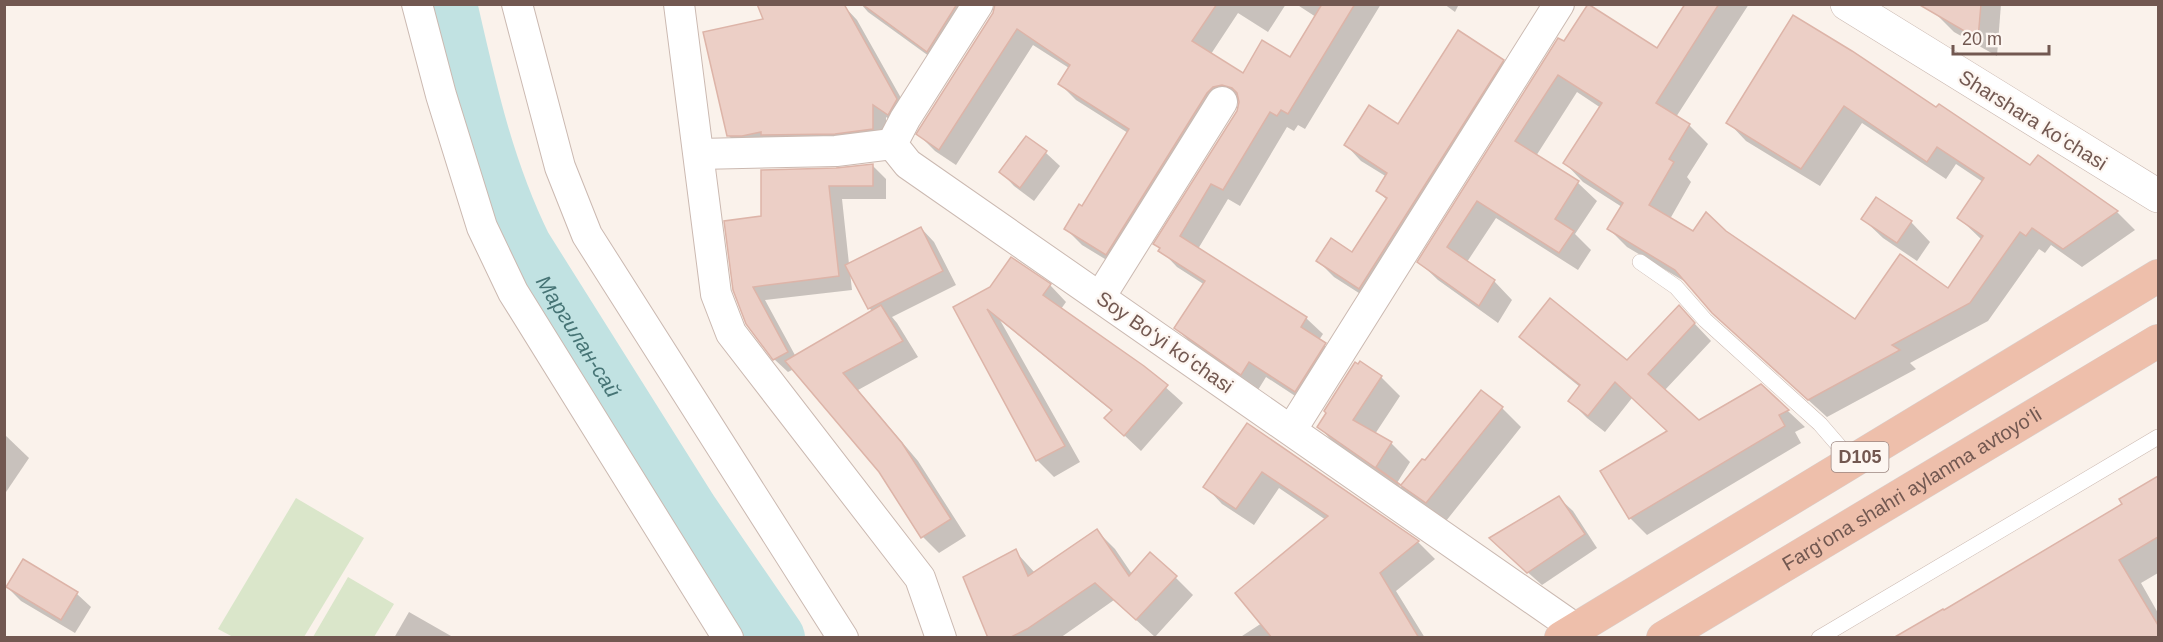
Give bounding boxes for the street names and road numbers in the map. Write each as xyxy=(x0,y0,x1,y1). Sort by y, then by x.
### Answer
street label: Sharshara koʻchasi xyxy=(1955,66,2111,174)
street label: Soy Boʻyi koʻchasi xyxy=(1093,287,1237,397)
street label: Farg‘ona shahri aylanma avtoyo‘li xyxy=(1778,403,2045,575)
road number: D105 xyxy=(1832,442,1888,472)

